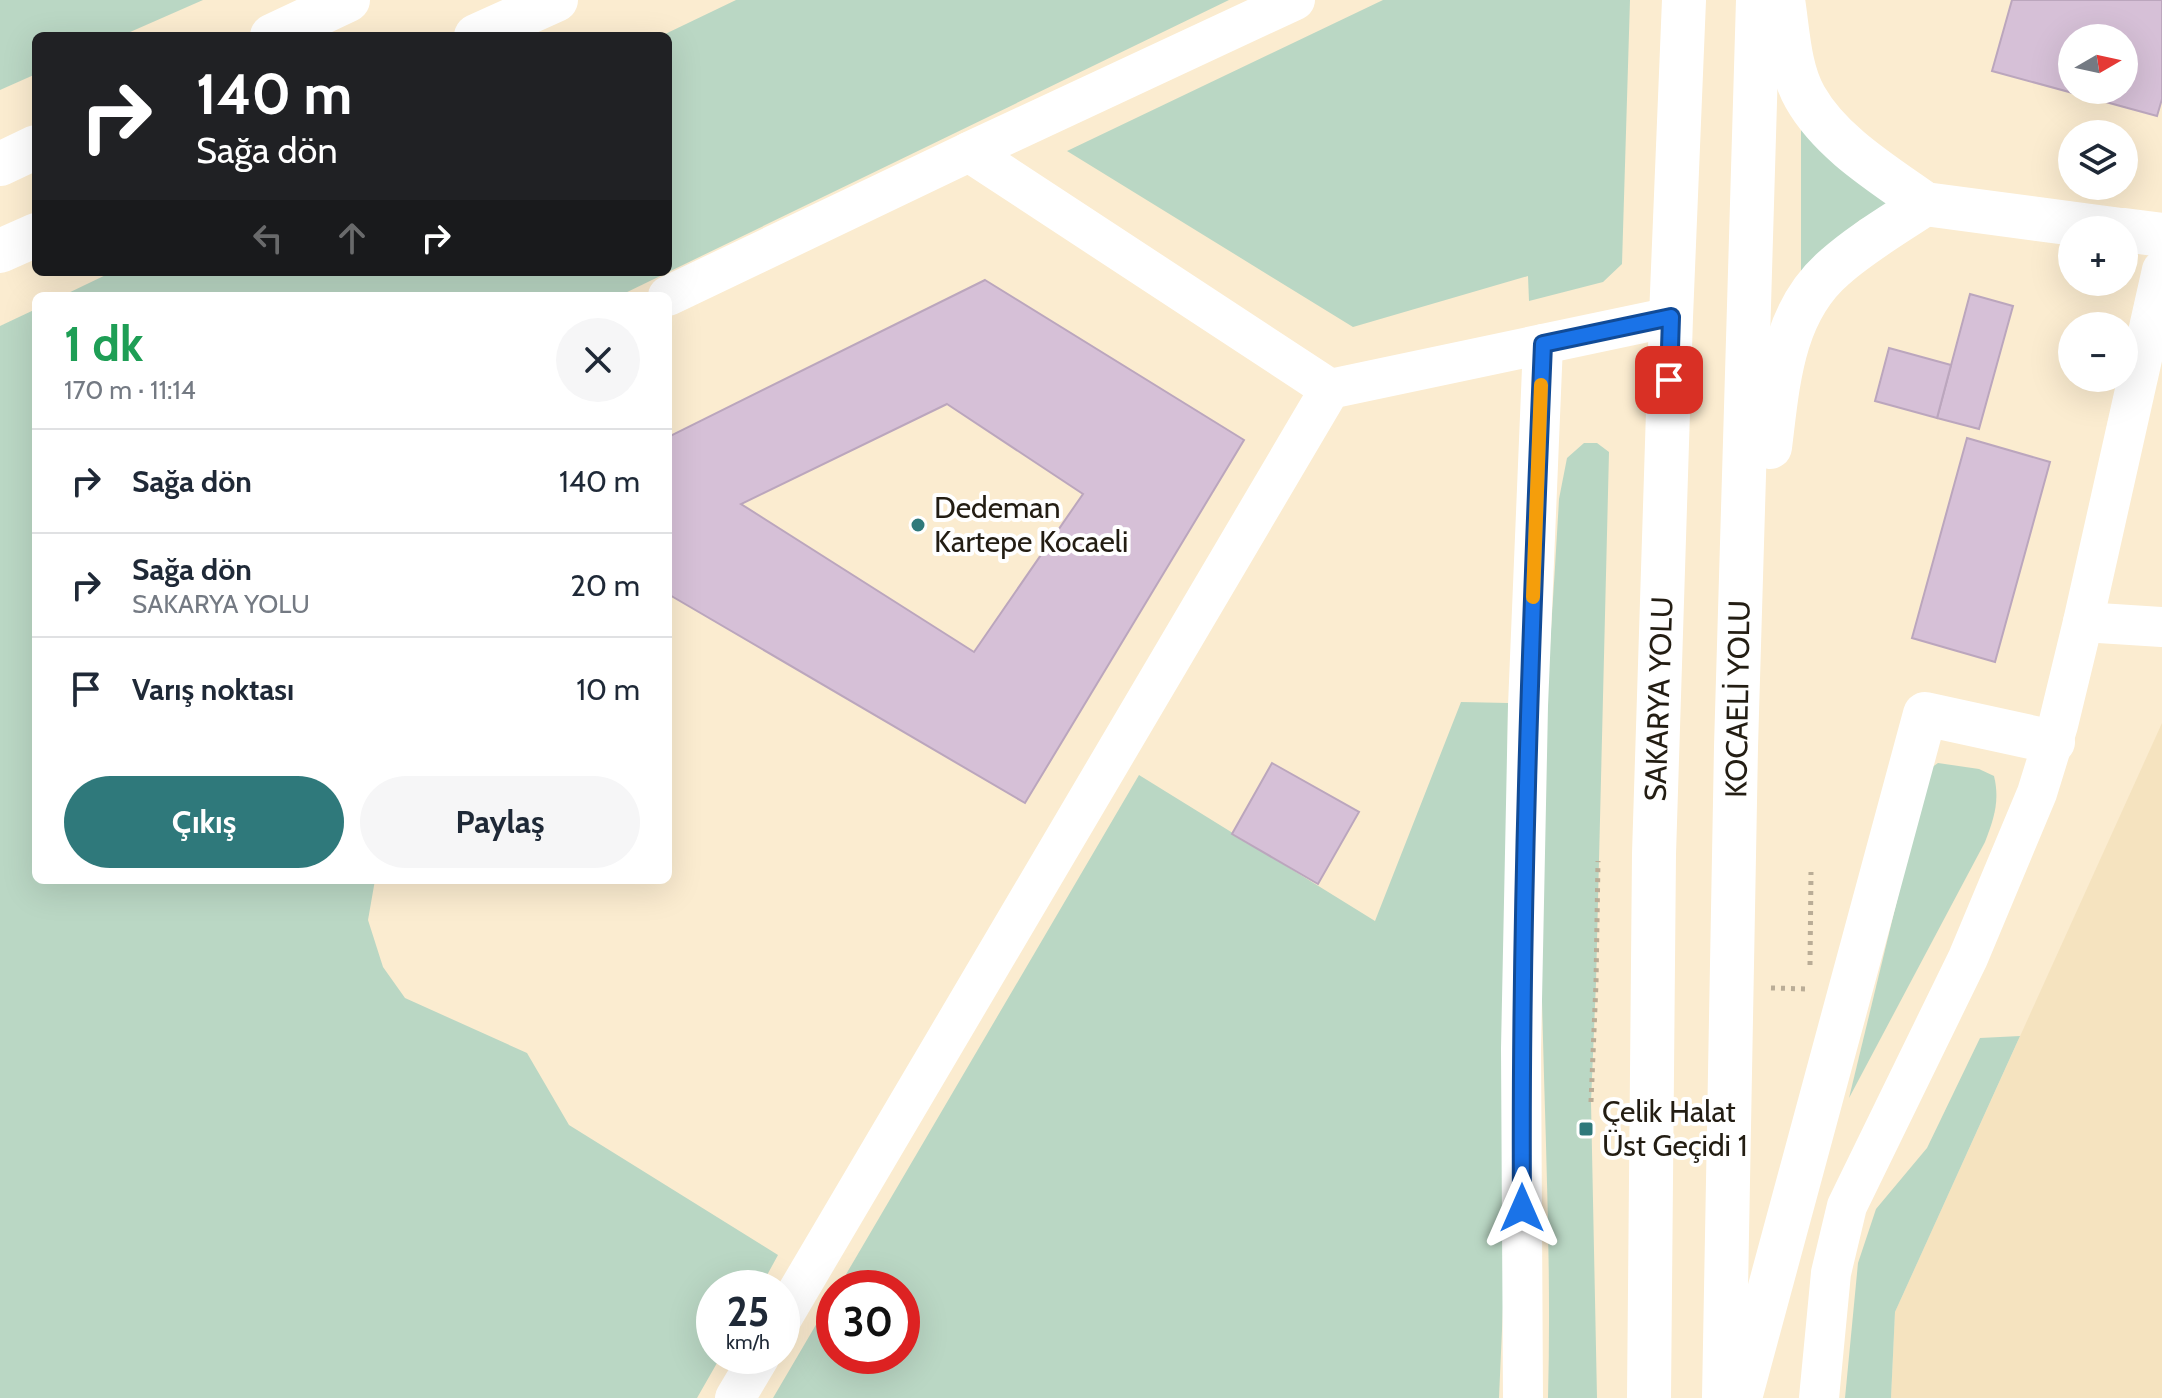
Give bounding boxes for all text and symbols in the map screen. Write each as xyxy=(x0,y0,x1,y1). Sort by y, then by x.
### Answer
north arrow xyxy=(2058,24,2138,104)
map controls xyxy=(2058,24,2138,392)
text: 140 m xyxy=(196,60,352,128)
icon: right xyxy=(64,64,168,168)
button: layers xyxy=(2058,120,2138,200)
text: Sağa dön xyxy=(196,128,338,172)
icon: left xyxy=(246,216,290,260)
icon: ahead xyxy=(330,216,374,260)
icon: right xyxy=(414,216,458,260)
button: + xyxy=(2058,216,2138,296)
button: − xyxy=(2058,312,2138,392)
text: 1 dk xyxy=(64,315,143,373)
button: close xyxy=(556,318,640,402)
pin xyxy=(1635,346,1703,414)
icon: arrive xyxy=(1647,358,1691,402)
text: 170 m · 11:14 xyxy=(64,374,196,406)
icon: right xyxy=(64,459,108,503)
text: Sağa dön xyxy=(132,463,252,500)
text: 140 m xyxy=(559,463,640,500)
place label: Dedeman Kartepe Kocaeli xyxy=(934,489,1128,560)
marker: Dedeman Kartepe Kocaeli xyxy=(909,516,927,534)
text: Sağa dön xyxy=(132,551,252,588)
icon: right xyxy=(64,563,108,607)
text: 20 m xyxy=(570,567,640,604)
text: SAKARYA YOLU xyxy=(132,588,310,620)
street label: SAKARYA YOLU xyxy=(1636,596,1681,802)
street label: KOCAELİ YOLU xyxy=(1717,600,1758,798)
icon: arrive xyxy=(64,667,108,711)
text: Varış noktası xyxy=(132,671,294,708)
text: 10 m xyxy=(576,671,640,708)
button: Çıkış xyxy=(64,776,344,868)
button: Paylaş xyxy=(360,776,640,868)
place label: Çelik Halat Üst Geçidi 1 xyxy=(1602,1093,1748,1164)
marker: Çelik Halat Üst Geçidi 1 xyxy=(1577,1120,1595,1138)
position arrow xyxy=(1480,1166,1564,1250)
speed limit sign: 30 xyxy=(816,1270,920,1374)
text: 25 xyxy=(727,1287,769,1336)
text: km/h xyxy=(726,1330,770,1354)

